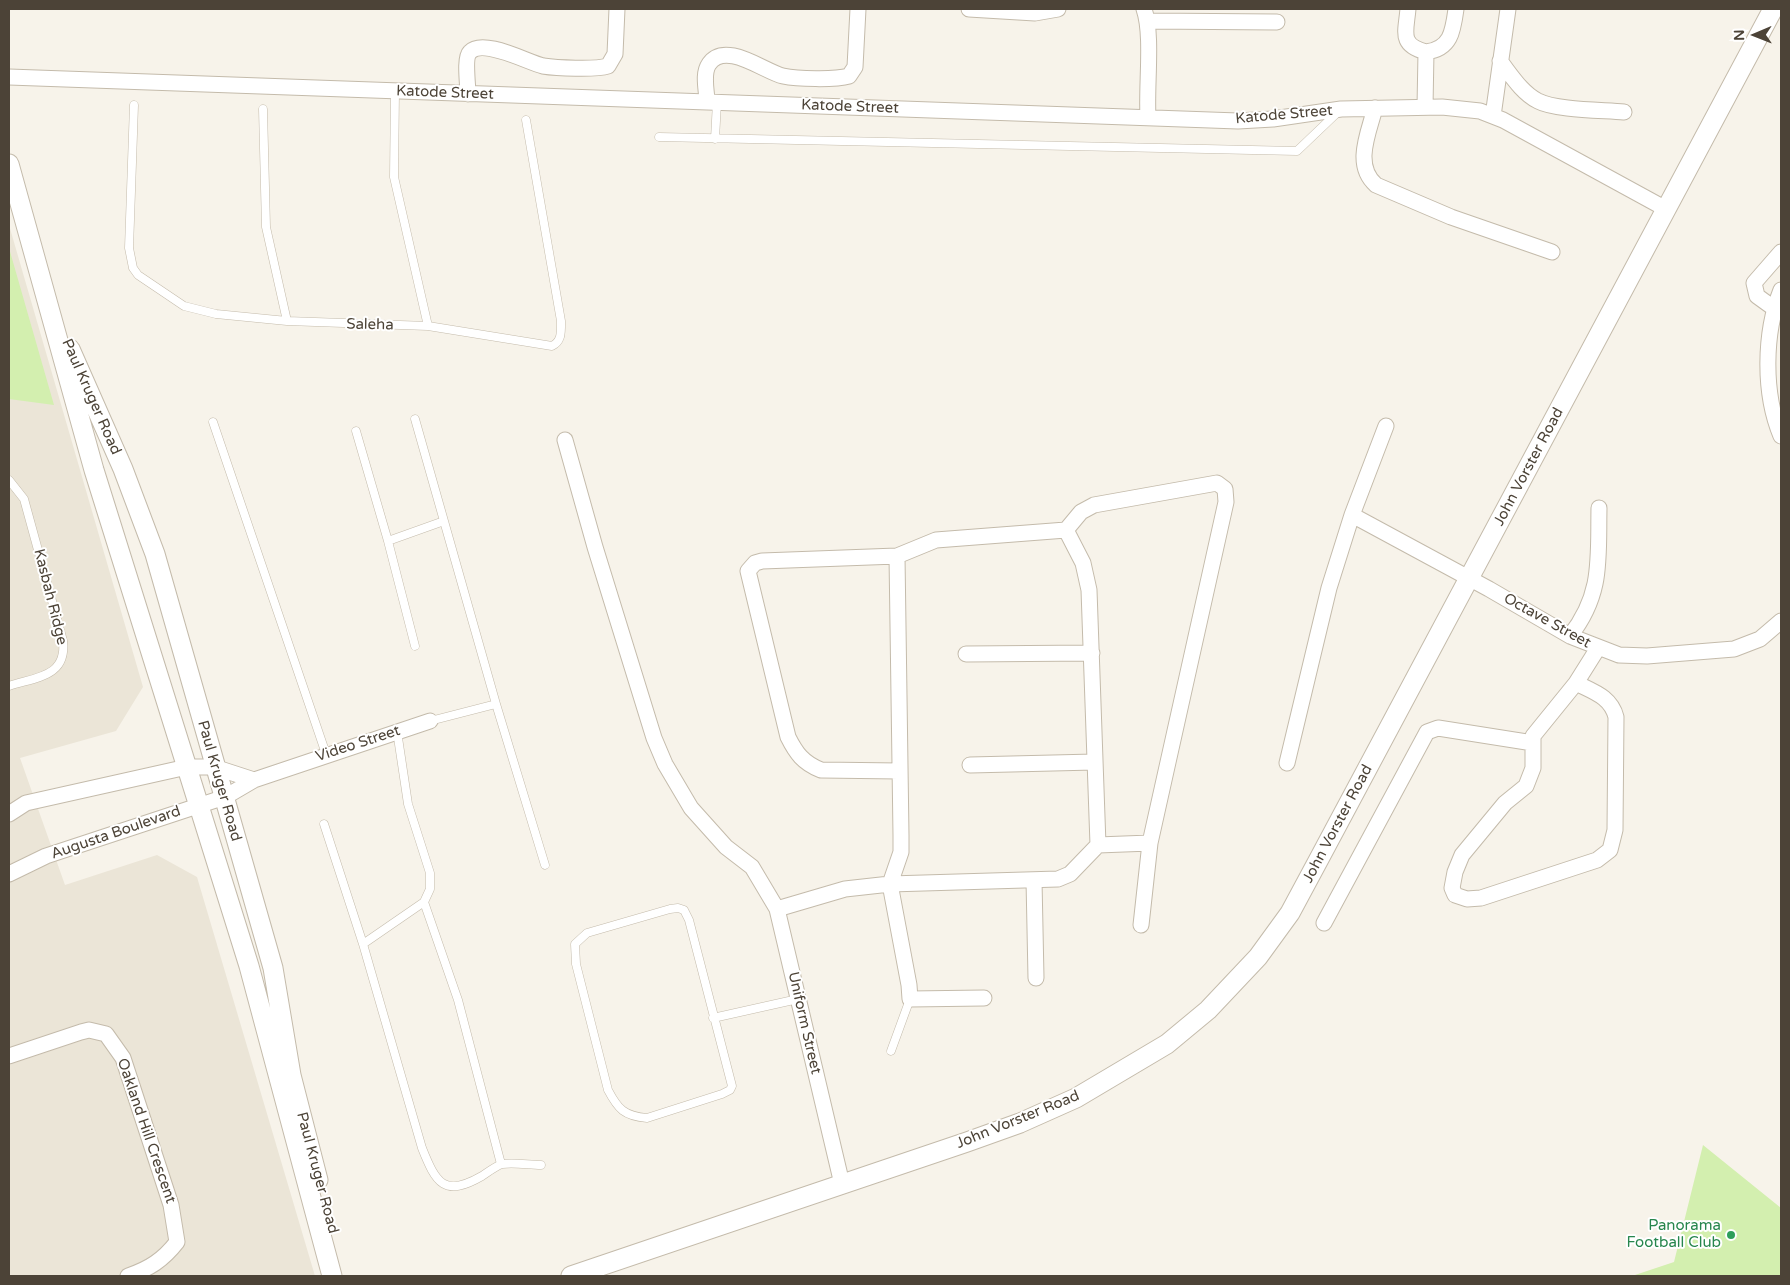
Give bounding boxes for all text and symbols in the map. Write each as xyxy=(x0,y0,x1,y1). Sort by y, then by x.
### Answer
north arrow xyxy=(1730,10,1780,60)
text: N xyxy=(1731,29,1748,41)
street label: Katode Street xyxy=(396,82,494,104)
street label: Katode Street xyxy=(801,96,899,118)
street label: Katode Street xyxy=(1235,102,1333,128)
street label: Saleha xyxy=(346,316,394,334)
street label: Paul Kruger Road xyxy=(57,336,125,458)
street label: John Vorster Road xyxy=(1490,405,1568,529)
street label: Kasbah Ridge xyxy=(29,547,71,647)
street label: Octave Street xyxy=(1500,590,1594,652)
street label: Paul Kruger Road xyxy=(193,718,245,844)
street label: Video Street xyxy=(313,722,403,766)
street label: John Vorster Road xyxy=(1299,762,1377,886)
street label: Augusta Boulevard xyxy=(49,802,183,864)
street label: Uniform Street xyxy=(783,970,825,1076)
street label: Oakland Hill Crescent xyxy=(113,1056,179,1206)
street label: John Vorster Road xyxy=(954,1087,1082,1153)
street label: Paul Kruger Road xyxy=(292,1110,342,1236)
place label: Panorama Football Club xyxy=(1627,1217,1721,1252)
marker: Panorama Football Club xyxy=(1725,1229,1737,1241)

